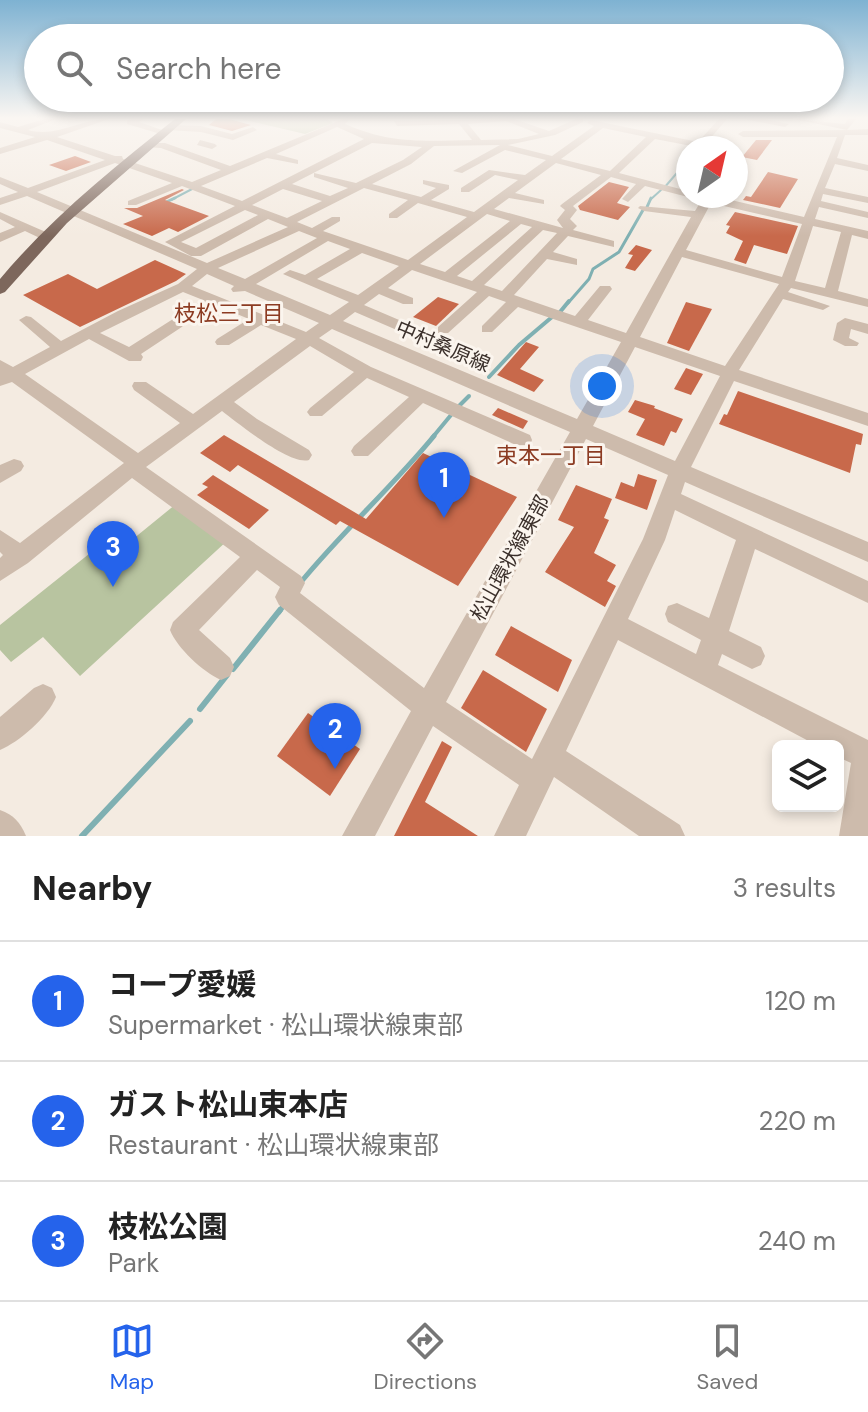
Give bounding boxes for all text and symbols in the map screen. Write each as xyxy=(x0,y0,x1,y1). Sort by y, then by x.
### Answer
search box xyxy=(24,24,844,112)
icon: search xyxy=(52,46,96,90)
text: Search here xyxy=(116,49,282,88)
north arrow xyxy=(676,136,748,208)
district label: 枝松三丁目 xyxy=(174,299,284,328)
street label: 中村桑原線 xyxy=(392,314,494,378)
your location xyxy=(582,366,622,406)
district label: 束本一丁目 xyxy=(496,441,606,470)
pin: 1 xyxy=(418,452,470,518)
street label: 松山環状線東部 xyxy=(465,490,555,626)
pin: 3 xyxy=(87,521,139,587)
pin: 2 xyxy=(309,703,361,769)
map controls xyxy=(772,740,844,812)
button: layers xyxy=(772,740,844,812)
text: Nearby xyxy=(32,866,152,911)
text: 3 results xyxy=(733,871,836,905)
text: コープ愛媛 xyxy=(108,965,256,1004)
text: 1 xyxy=(53,984,63,1018)
text: 120 m xyxy=(765,984,836,1018)
text: Supermarket · 松山環状線東部 xyxy=(108,1008,463,1042)
text: ガスト松山束本店 xyxy=(108,1085,348,1124)
text: 2 xyxy=(50,1104,66,1138)
text: 220 m xyxy=(758,1104,836,1138)
text: Restaurant · 松山環状線東部 xyxy=(108,1128,439,1162)
text: 枝松公園 xyxy=(108,1207,228,1246)
text: 3 xyxy=(50,1224,66,1258)
text: 240 m xyxy=(758,1224,836,1258)
text: Park xyxy=(108,1246,159,1280)
tab: Map xyxy=(110,1319,154,1396)
tab: Directions xyxy=(374,1319,477,1396)
tab: Saved xyxy=(697,1319,758,1396)

